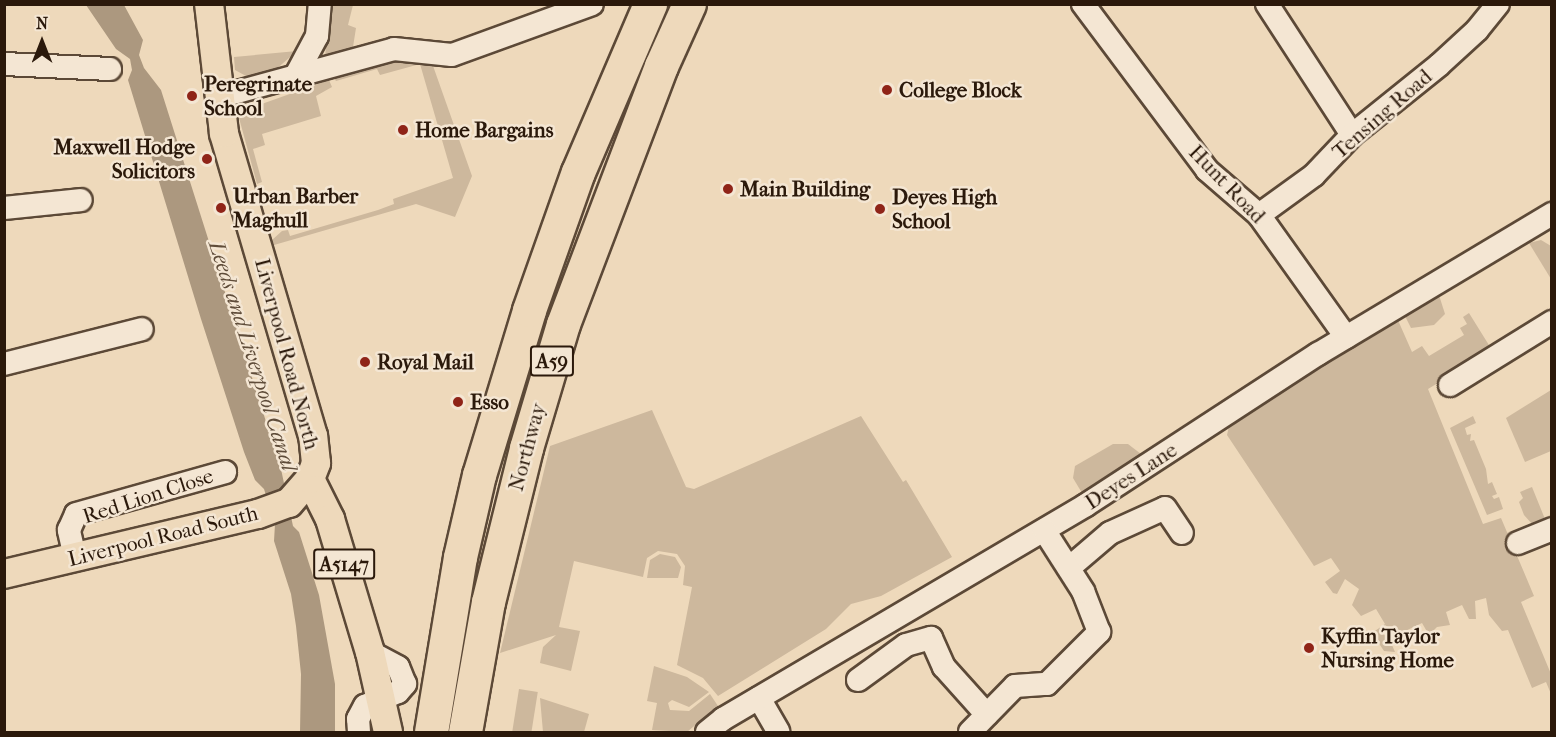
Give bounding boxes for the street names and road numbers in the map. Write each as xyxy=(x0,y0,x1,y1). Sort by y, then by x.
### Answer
street label: Tensing Road xyxy=(1327,64,1437,164)
street label: Hunt Road xyxy=(1184,140,1270,228)
street label: Liverpool Road North xyxy=(249,256,325,452)
road number: A59 xyxy=(530,344,574,378)
street label: Northway xyxy=(503,400,551,494)
street label: Deyes Lane xyxy=(1080,437,1182,515)
street label: Red Lion Close xyxy=(80,463,216,529)
street label: Liverpool Road South xyxy=(65,500,261,572)
road number: A5147 xyxy=(312,547,376,581)

